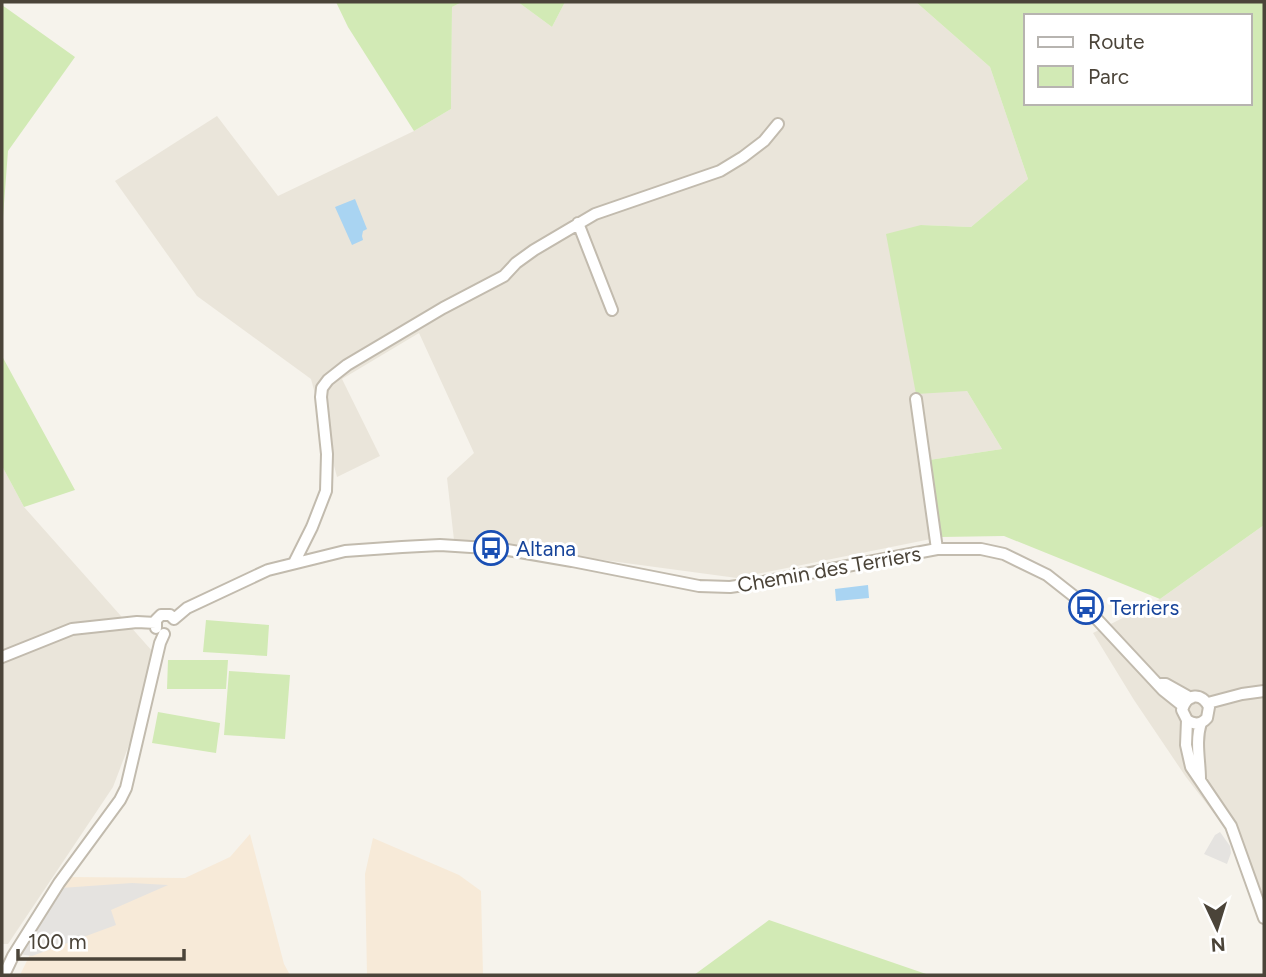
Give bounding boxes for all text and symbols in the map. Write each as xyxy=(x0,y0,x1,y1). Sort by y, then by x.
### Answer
legend xyxy=(1024,14,1252,105)
text: Route xyxy=(1088,29,1144,54)
text: Parc xyxy=(1088,64,1129,89)
bus stop icon: Altana xyxy=(472,529,510,567)
place label: Altana xyxy=(516,536,576,561)
street label: Chemin des Terriers xyxy=(735,541,923,597)
bus stop icon: Terriers xyxy=(1067,588,1105,626)
place label: Terriers xyxy=(1110,595,1179,620)
north arrow xyxy=(1182,893,1252,963)
scale bar xyxy=(18,918,184,962)
text: 100 m xyxy=(28,929,87,954)
text: N xyxy=(1210,932,1226,956)

